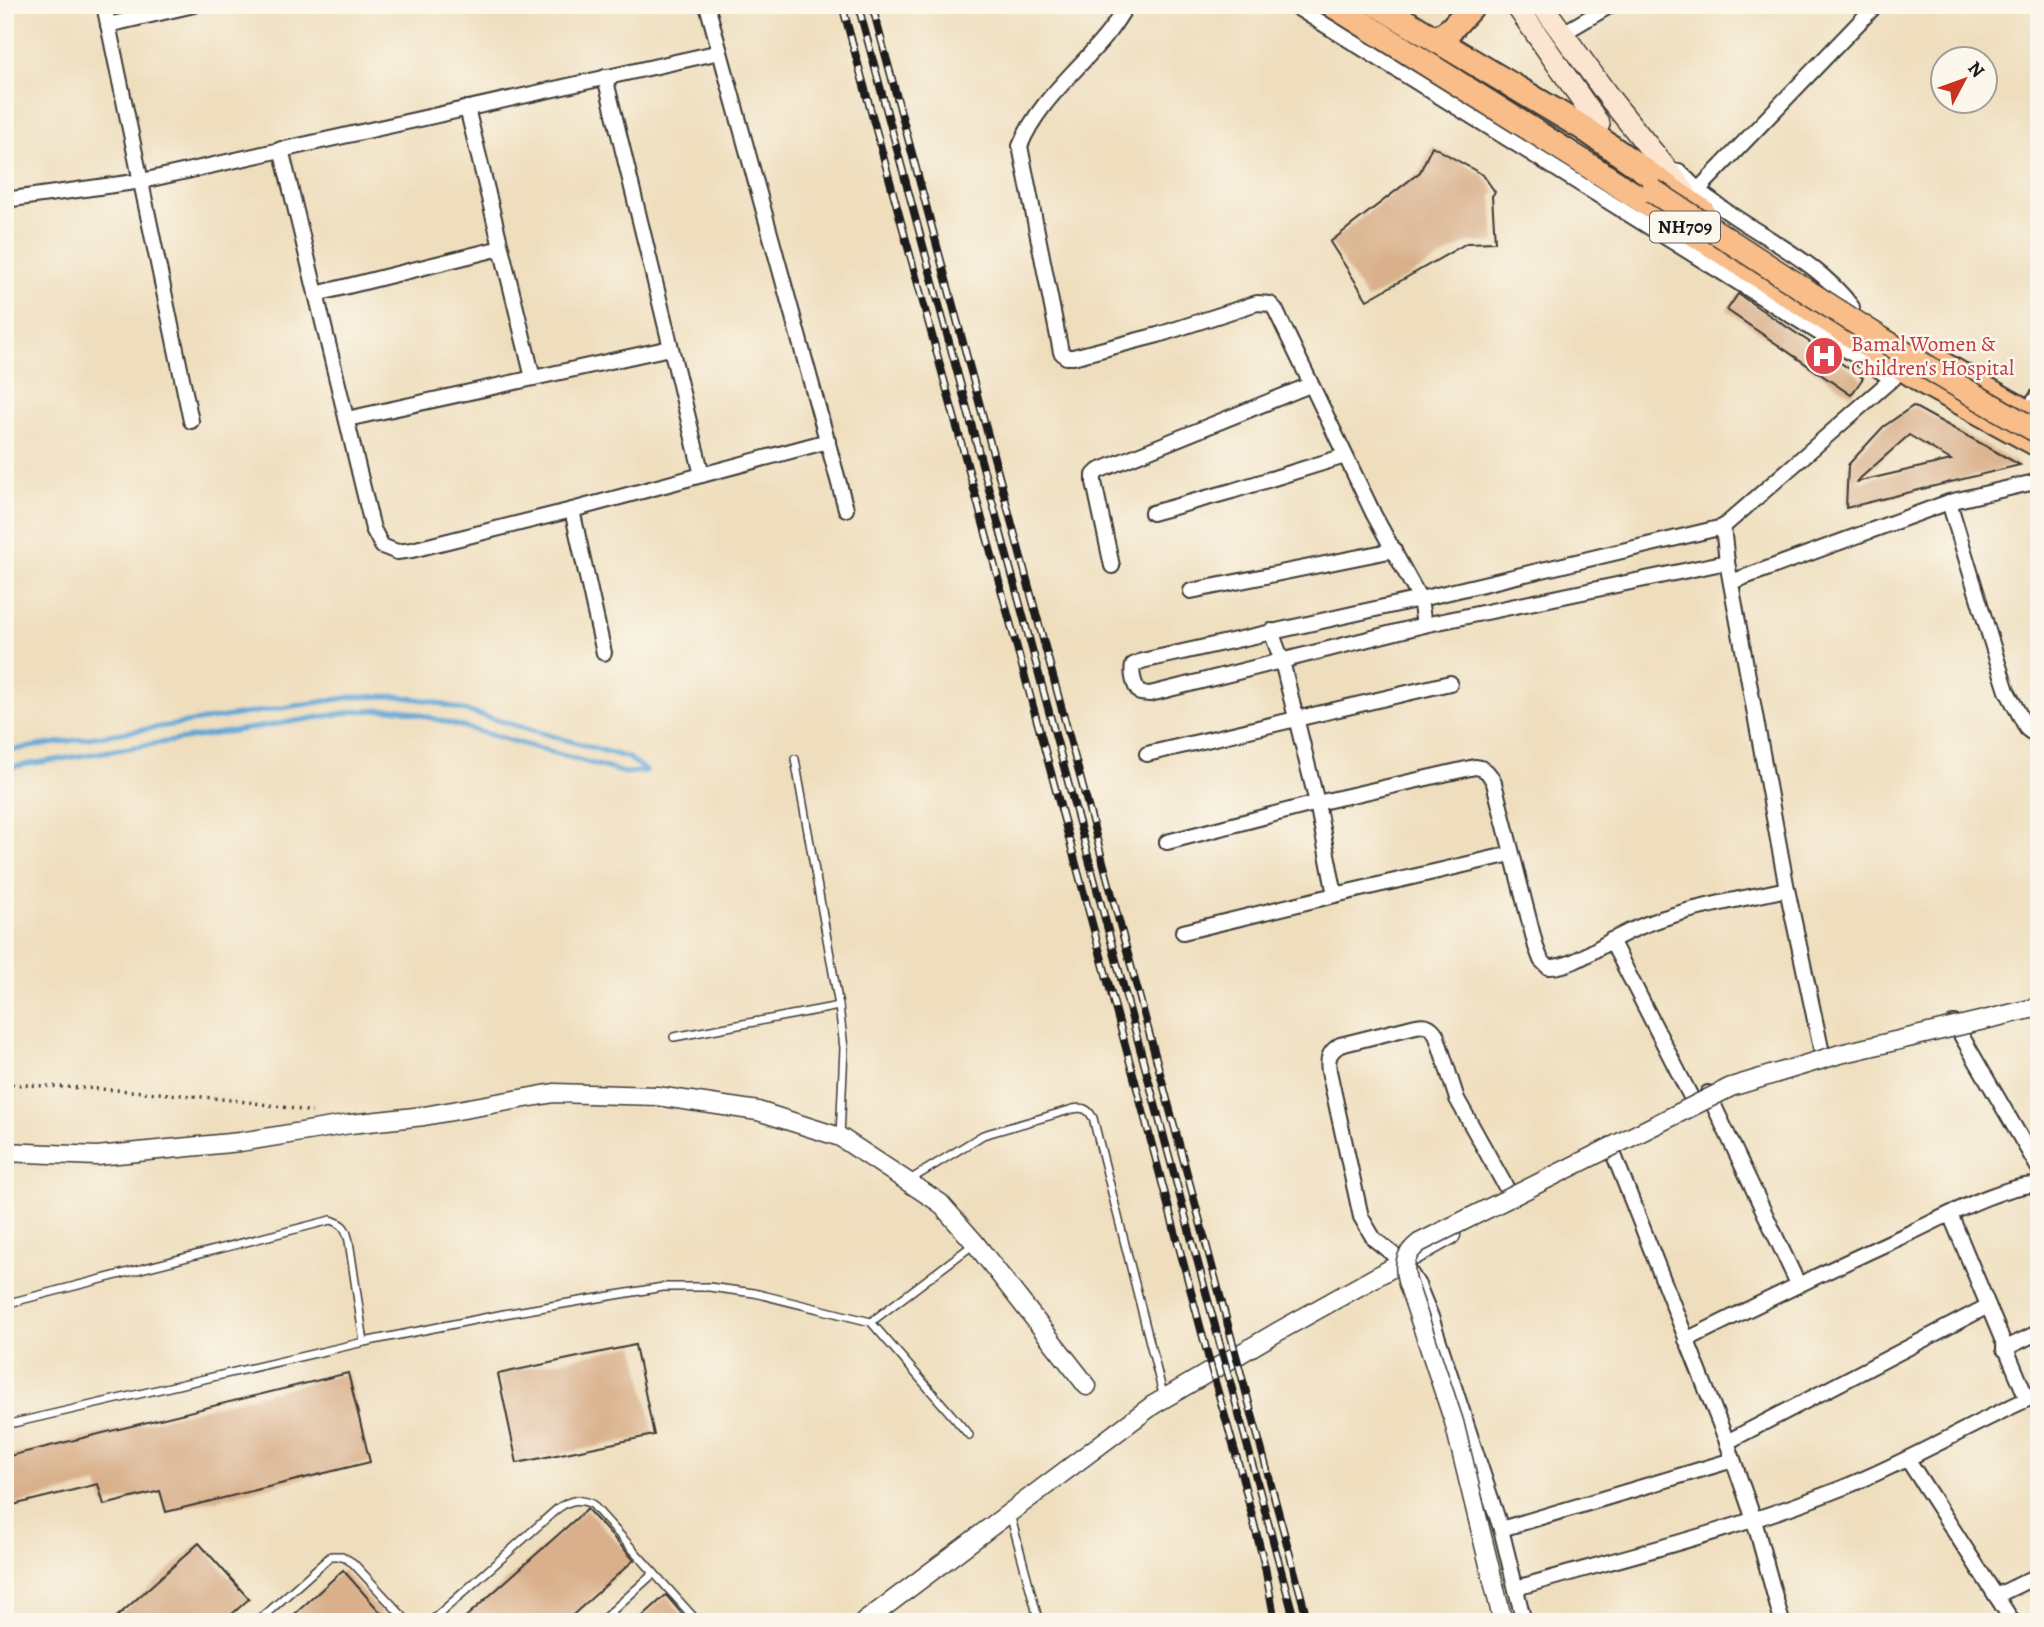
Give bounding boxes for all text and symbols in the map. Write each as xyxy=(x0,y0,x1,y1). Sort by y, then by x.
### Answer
north arrow xyxy=(1928,46,1998,116)
text: N xyxy=(1962,56,1991,83)
road number: NH709 xyxy=(1650,212,1720,243)
place label: Bamal Women & Children's Hospital xyxy=(1851,330,2014,382)
hospital icon: Bamal Women & Children's Hospital xyxy=(1803,335,1845,377)

